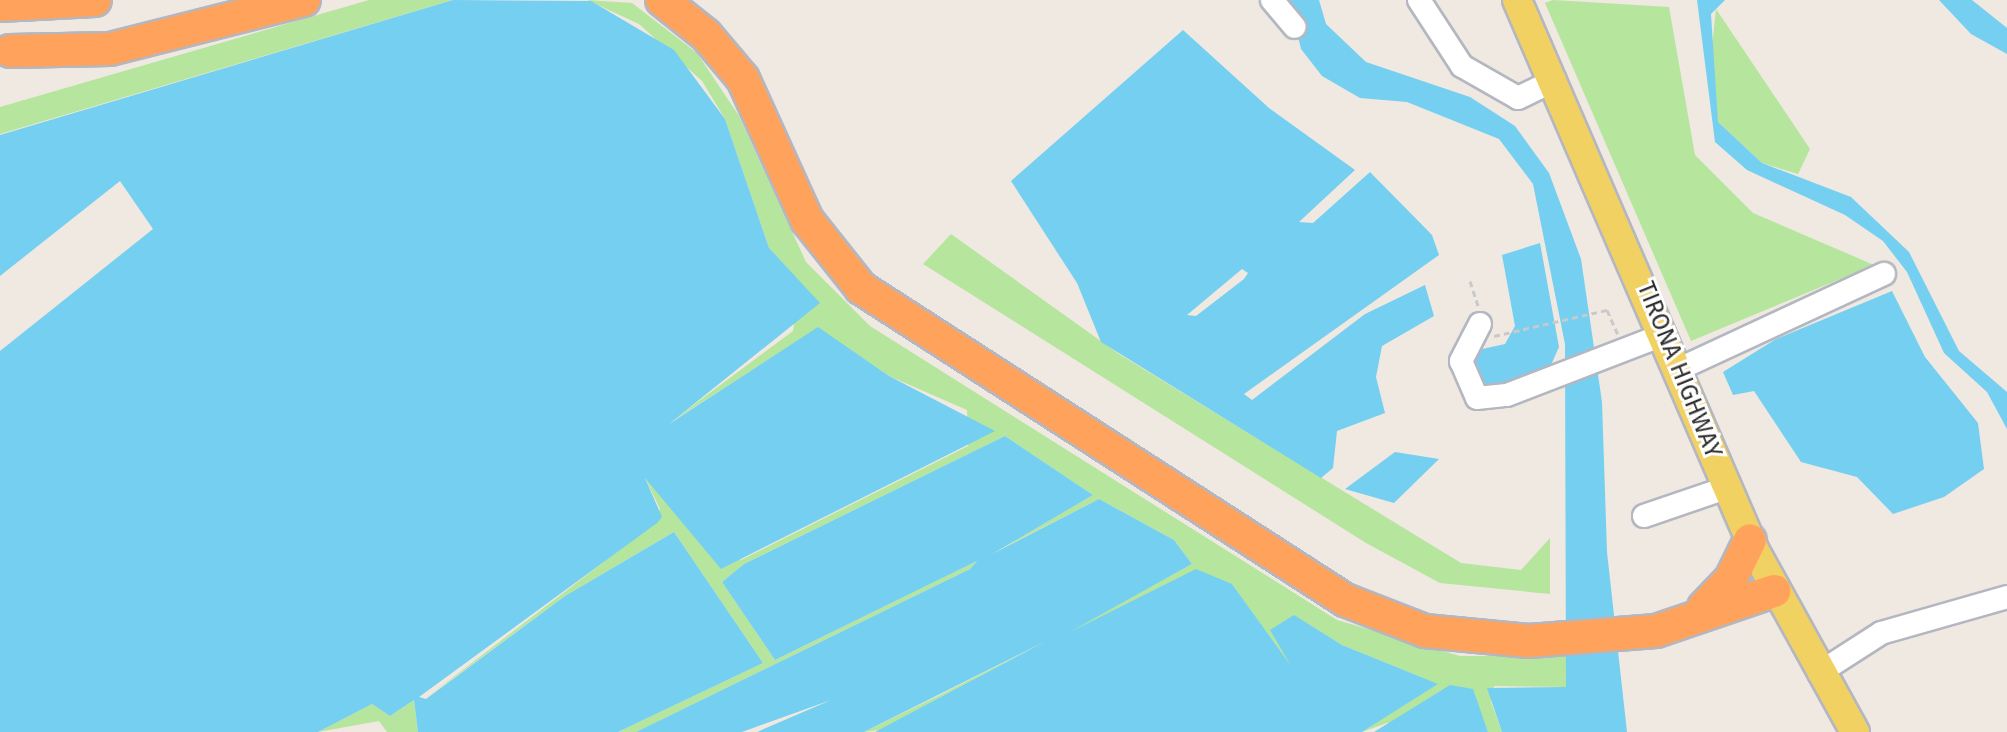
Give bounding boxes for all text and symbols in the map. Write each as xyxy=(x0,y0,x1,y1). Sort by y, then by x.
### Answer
street label: TIRONA HIGHWAY xyxy=(1631,278,1727,462)

